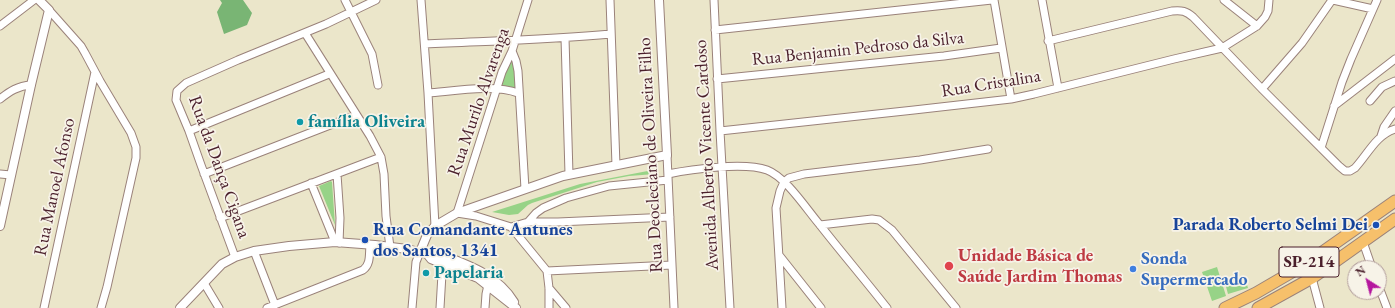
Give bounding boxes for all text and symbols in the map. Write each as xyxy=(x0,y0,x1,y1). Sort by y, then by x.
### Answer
street label: Rua Murilo Alvarenga xyxy=(444,25,514,179)
street label: Rua Benjamin Pedroso da Silva xyxy=(751,27,965,71)
street label: Rua Deocleciano de Oliveira Filho xyxy=(634,37,668,273)
street label: Avenida Alberto Vicente Cardoso xyxy=(690,39,724,271)
street label: Rua Cristalina xyxy=(940,65,1042,103)
street label: Rua da Dança Cigana xyxy=(183,93,255,241)
place label: família Oliveira xyxy=(308,111,425,133)
street label: Rua Manoel Afonso xyxy=(30,116,80,258)
marker: família Oliveira xyxy=(295,117,305,127)
place label: Parada Roberto Selmi Dei xyxy=(1173,214,1368,236)
place label: Rua Comandante Antunes dos Santos, 1341 xyxy=(373,219,573,262)
marker: Parada Roberto Selmi Dei xyxy=(1371,220,1381,230)
marker: Rua Comandante Antunes dos Santos, 1341 xyxy=(360,235,370,245)
place label: Unidade Básica de Saúde Jardim Thomas xyxy=(958,245,1122,288)
road number: SP-214 xyxy=(1279,247,1339,277)
place label: Sonda Supermercado xyxy=(1141,248,1248,290)
marker: Unidade Básica de Saúde Jardim Thomas xyxy=(943,260,955,272)
north arrow xyxy=(1347,260,1387,300)
place label: Papelaria xyxy=(434,262,503,284)
text: N xyxy=(1353,263,1368,279)
marker: Sonda Supermercado xyxy=(1128,264,1138,274)
marker: Papelaria xyxy=(421,268,431,278)

